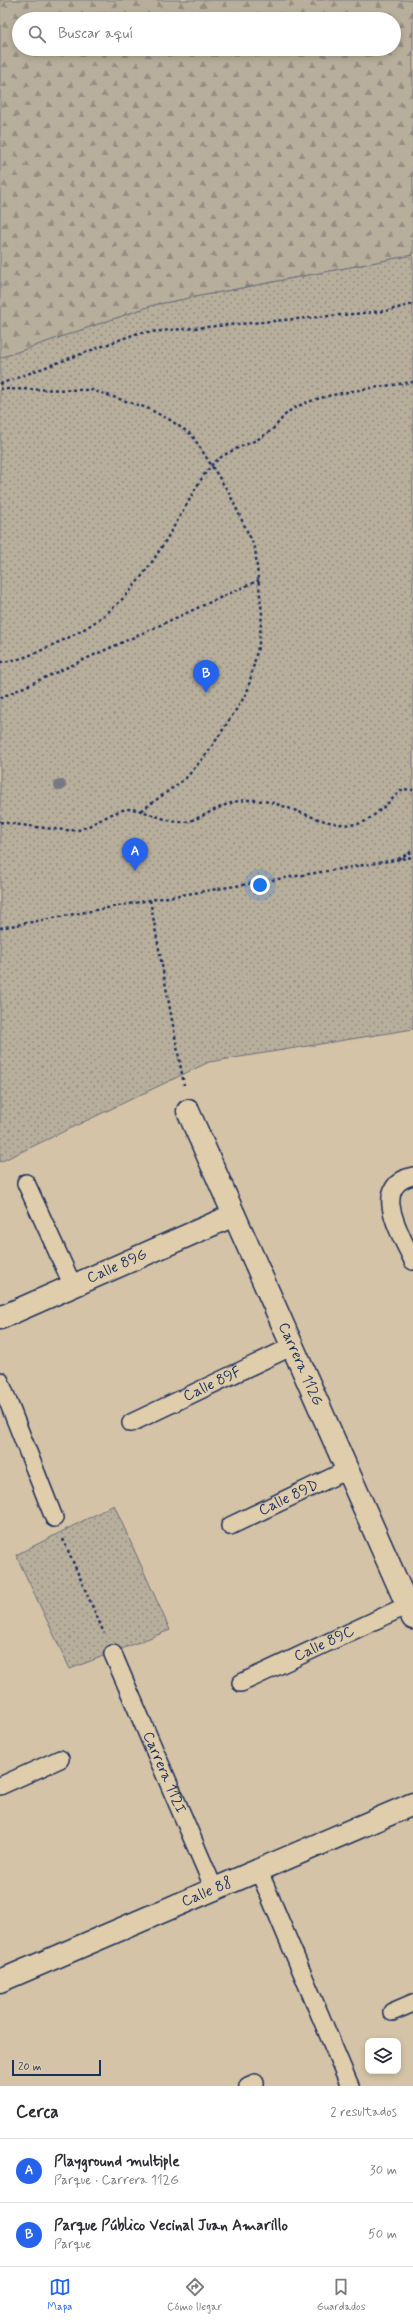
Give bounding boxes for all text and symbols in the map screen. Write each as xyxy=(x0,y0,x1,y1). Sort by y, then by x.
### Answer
search box xyxy=(12,12,401,56)
icon: search xyxy=(26,23,48,45)
text: Buscar aquí xyxy=(58,24,133,44)
pin: B xyxy=(193,660,219,693)
pin: A xyxy=(122,838,148,871)
your location xyxy=(250,875,270,895)
street label: Calle 89G xyxy=(84,1244,150,1288)
street label: Carrera 112G xyxy=(273,1319,328,1409)
street label: Calle 89F xyxy=(180,1362,244,1407)
street label: Calle 89D xyxy=(255,1475,322,1521)
street label: Calle 89C xyxy=(291,1621,358,1667)
street label: Carrera 112I xyxy=(138,1728,190,1817)
street label: Calle 88 xyxy=(178,1873,235,1912)
map controls xyxy=(365,2038,401,2074)
button: layers xyxy=(365,2038,401,2074)
scale bar xyxy=(12,2058,101,2077)
text: 20 m xyxy=(18,2060,41,2074)
text: Cerca xyxy=(16,2101,59,2123)
text: 2 resultados xyxy=(330,2104,397,2121)
text: Playground multiple xyxy=(54,2152,180,2172)
text: A xyxy=(25,2162,33,2179)
text: 30 m xyxy=(370,2162,397,2179)
text: Parque · Carrera 112G xyxy=(54,2172,179,2189)
text: Parque Público Vecinal Juan Amarillo xyxy=(54,2216,288,2236)
text: B xyxy=(25,2226,33,2243)
text: 50 m xyxy=(368,2226,397,2243)
text: Parque xyxy=(54,2236,91,2253)
tab: Mapa xyxy=(47,2276,72,2314)
tab: Cómo llegar xyxy=(167,2276,222,2314)
tab: Guardados xyxy=(317,2276,366,2314)

